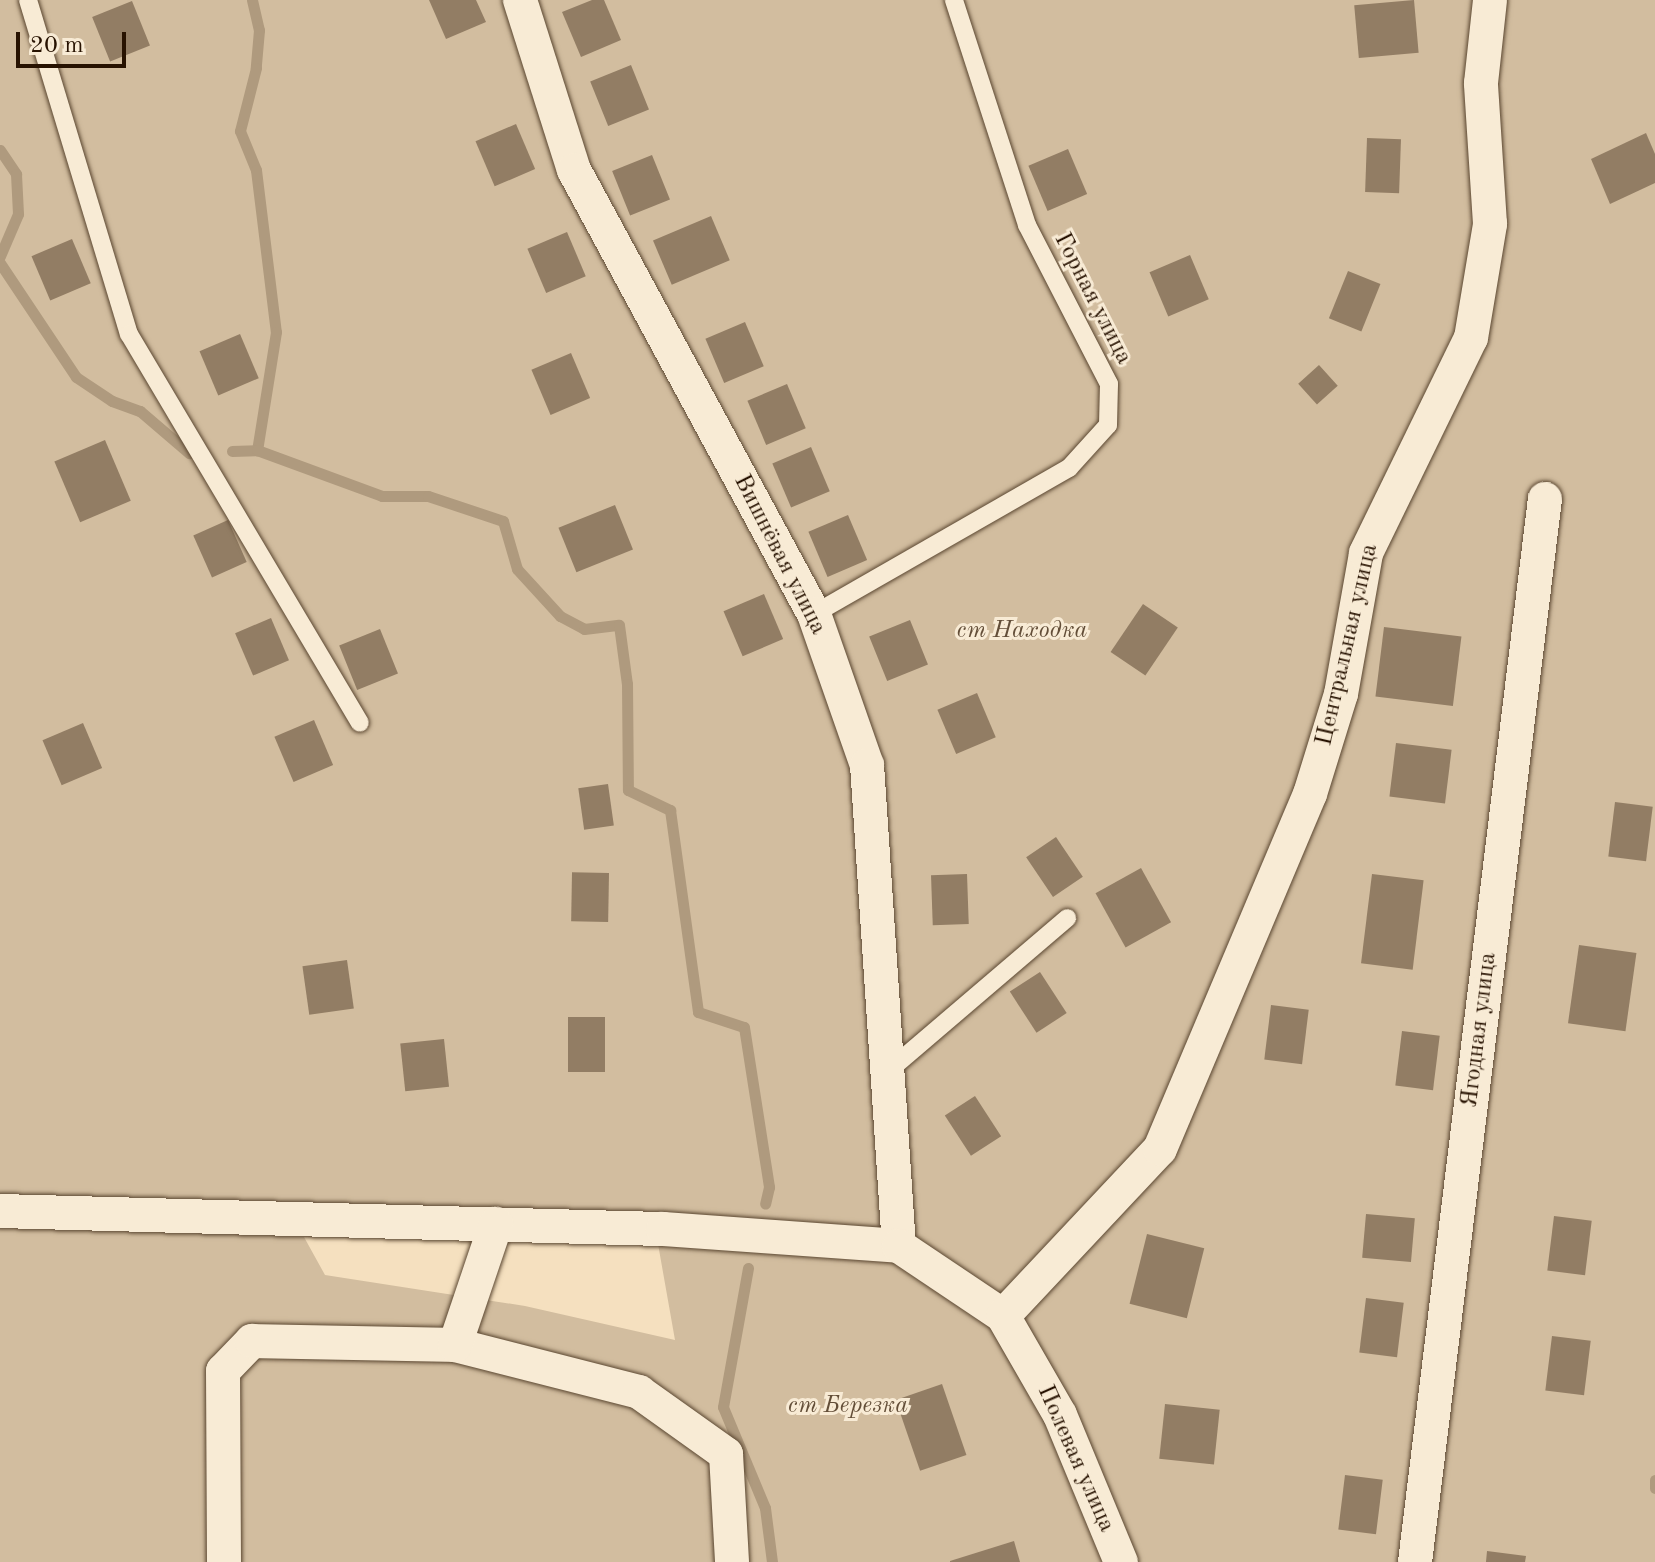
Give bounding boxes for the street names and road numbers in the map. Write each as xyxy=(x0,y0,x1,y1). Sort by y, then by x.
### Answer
street label: Горная улица xyxy=(1047,228,1137,370)
street label: Вишнёвая улица xyxy=(726,470,832,640)
street label: Центральная улица xyxy=(1311,541,1385,749)
street label: Ягодная улица xyxy=(1456,951,1504,1109)
street label: Полевая улица xyxy=(1030,1381,1120,1537)

